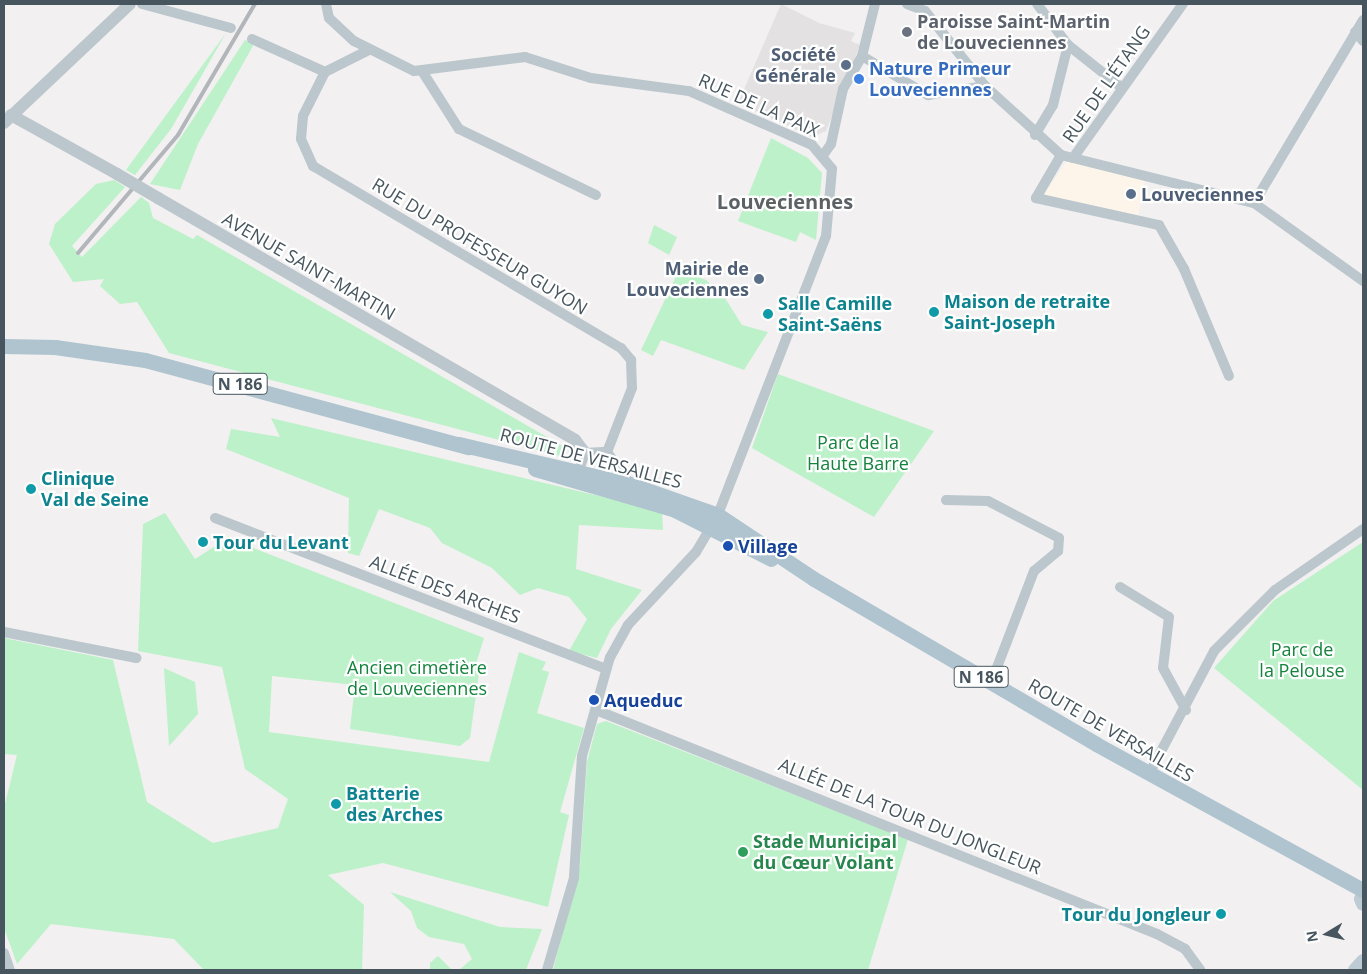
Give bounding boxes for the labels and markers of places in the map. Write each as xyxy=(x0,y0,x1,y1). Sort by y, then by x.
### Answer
place label: Paroisse Saint-Martin de Louveciennes xyxy=(917,11,1110,54)
marker: Paroisse Saint-Martin de Louveciennes xyxy=(901,26,913,38)
place label: Société Générale xyxy=(755,44,836,86)
place label: Nature Primeur Louveciennes xyxy=(869,58,1011,100)
marker: Société Générale xyxy=(840,59,852,71)
marker: Nature Primeur Louveciennes xyxy=(853,73,865,85)
place label: Louveciennes xyxy=(1141,183,1264,205)
marker: Louveciennes xyxy=(1125,188,1137,200)
place label: Mairie de Louveciennes xyxy=(626,258,749,300)
marker: Mairie de Louveciennes xyxy=(753,273,765,285)
place label: Maison de retraite Saint-Joseph xyxy=(944,291,1110,334)
place label: Salle Camille Saint-Saëns xyxy=(778,293,892,336)
marker: Maison de retraite Saint-Joseph xyxy=(928,306,940,318)
marker: Salle Camille Saint-Saëns xyxy=(762,308,774,320)
place label: Clinique Val de Seine xyxy=(41,468,149,510)
marker: Clinique Val de Seine xyxy=(25,483,37,495)
place label: Tour du Levant xyxy=(213,531,349,553)
place label: Village xyxy=(738,535,798,557)
marker: Tour du Levant xyxy=(197,536,209,548)
marker: Village xyxy=(722,540,734,552)
place label: Aqueduc xyxy=(604,689,683,711)
marker: Aqueduc xyxy=(588,694,600,706)
place label: Batterie des Arches xyxy=(346,783,443,826)
marker: Batterie des Arches xyxy=(330,798,342,810)
place label: Stade Municipal du Cœur Volant xyxy=(753,831,897,874)
marker: Stade Municipal du Cœur Volant xyxy=(737,846,749,858)
place label: Tour du Jongleur xyxy=(1062,903,1211,925)
marker: Tour du Jongleur xyxy=(1215,908,1227,920)

